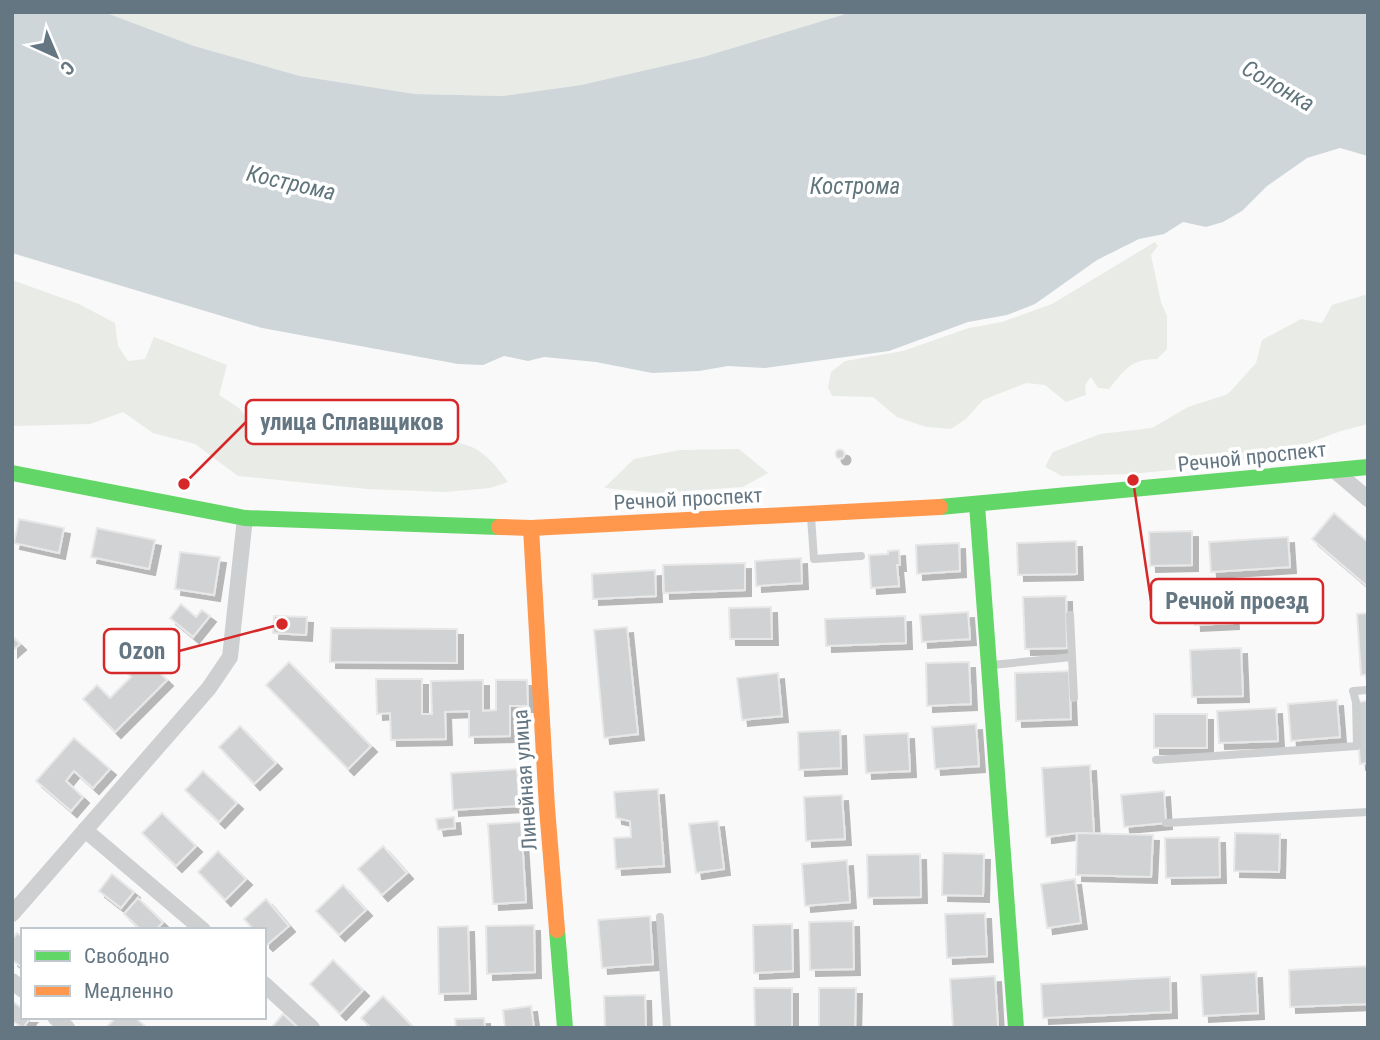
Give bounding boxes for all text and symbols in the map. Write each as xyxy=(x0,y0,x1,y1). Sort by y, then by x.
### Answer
north arrow xyxy=(21,21,91,91)
water label: Солонка xyxy=(1237,55,1319,117)
text: С xyxy=(55,56,79,80)
water label: Кострома xyxy=(244,160,338,206)
water label: Кострома xyxy=(810,173,900,200)
callout: улица Сплавщиков xyxy=(246,400,458,444)
text: улица Сплавщиков xyxy=(260,409,444,436)
street label: Речной проспект xyxy=(1177,437,1327,477)
street label: Речной проспект xyxy=(613,483,763,515)
callout: Речной проезд xyxy=(1151,579,1323,623)
text: Речной проезд xyxy=(1165,588,1309,615)
callout: Ozon xyxy=(104,629,179,673)
text: Ozon xyxy=(119,638,165,665)
street label: Линейная улица xyxy=(508,709,542,851)
legend xyxy=(21,928,266,1019)
text: Свободно xyxy=(84,944,170,968)
text: Медленно xyxy=(84,979,173,1003)

